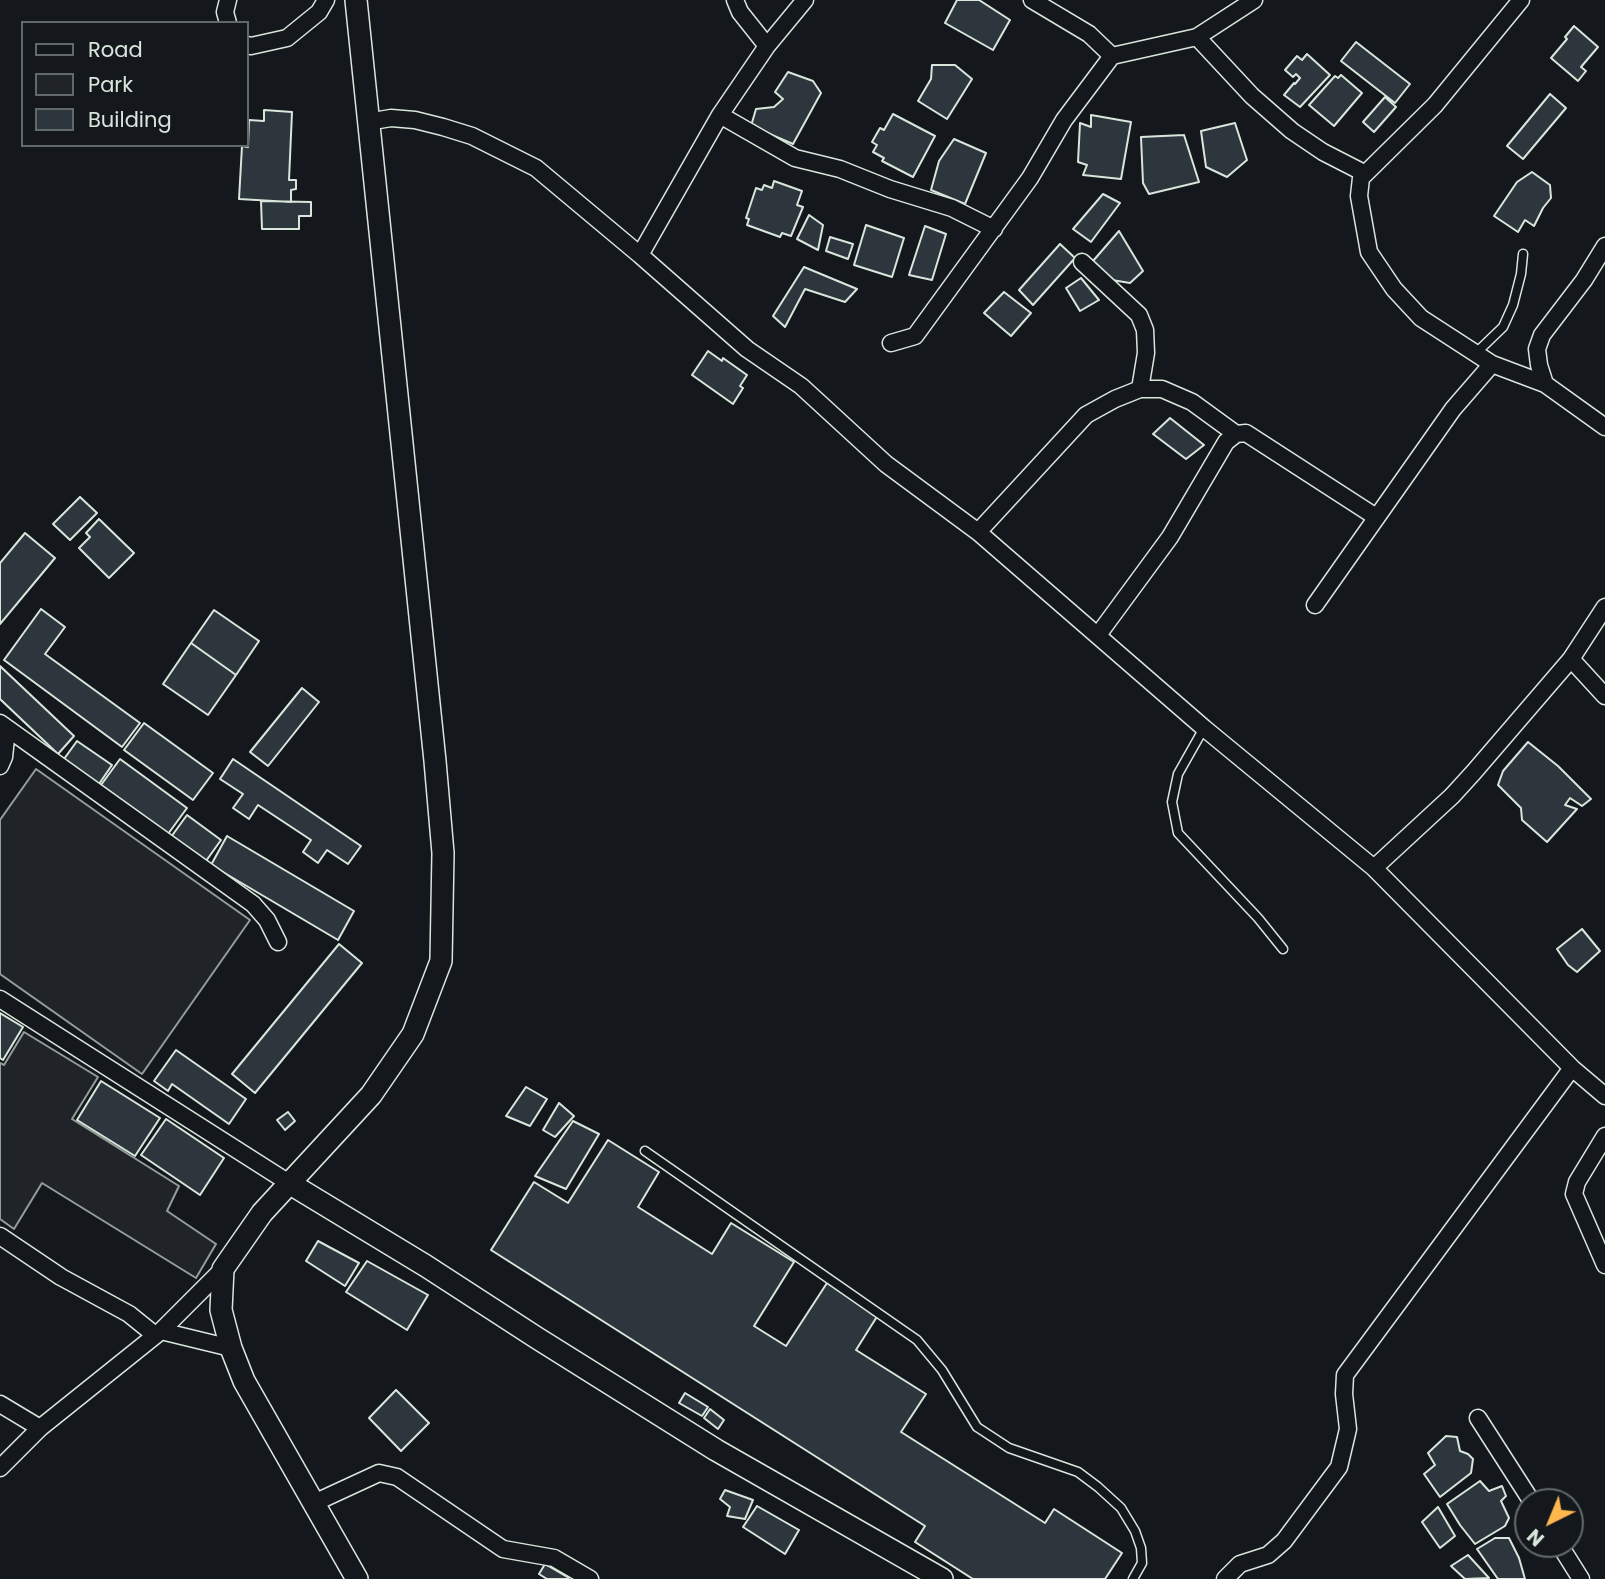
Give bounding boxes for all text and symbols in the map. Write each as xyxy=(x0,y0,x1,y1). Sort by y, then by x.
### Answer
legend xyxy=(21,21,248,147)
text: Road xyxy=(88,35,143,64)
text: Park xyxy=(88,70,133,99)
text: Building xyxy=(88,105,172,134)
north arrow xyxy=(1514,1488,1584,1558)
text: N xyxy=(1521,1523,1550,1552)

